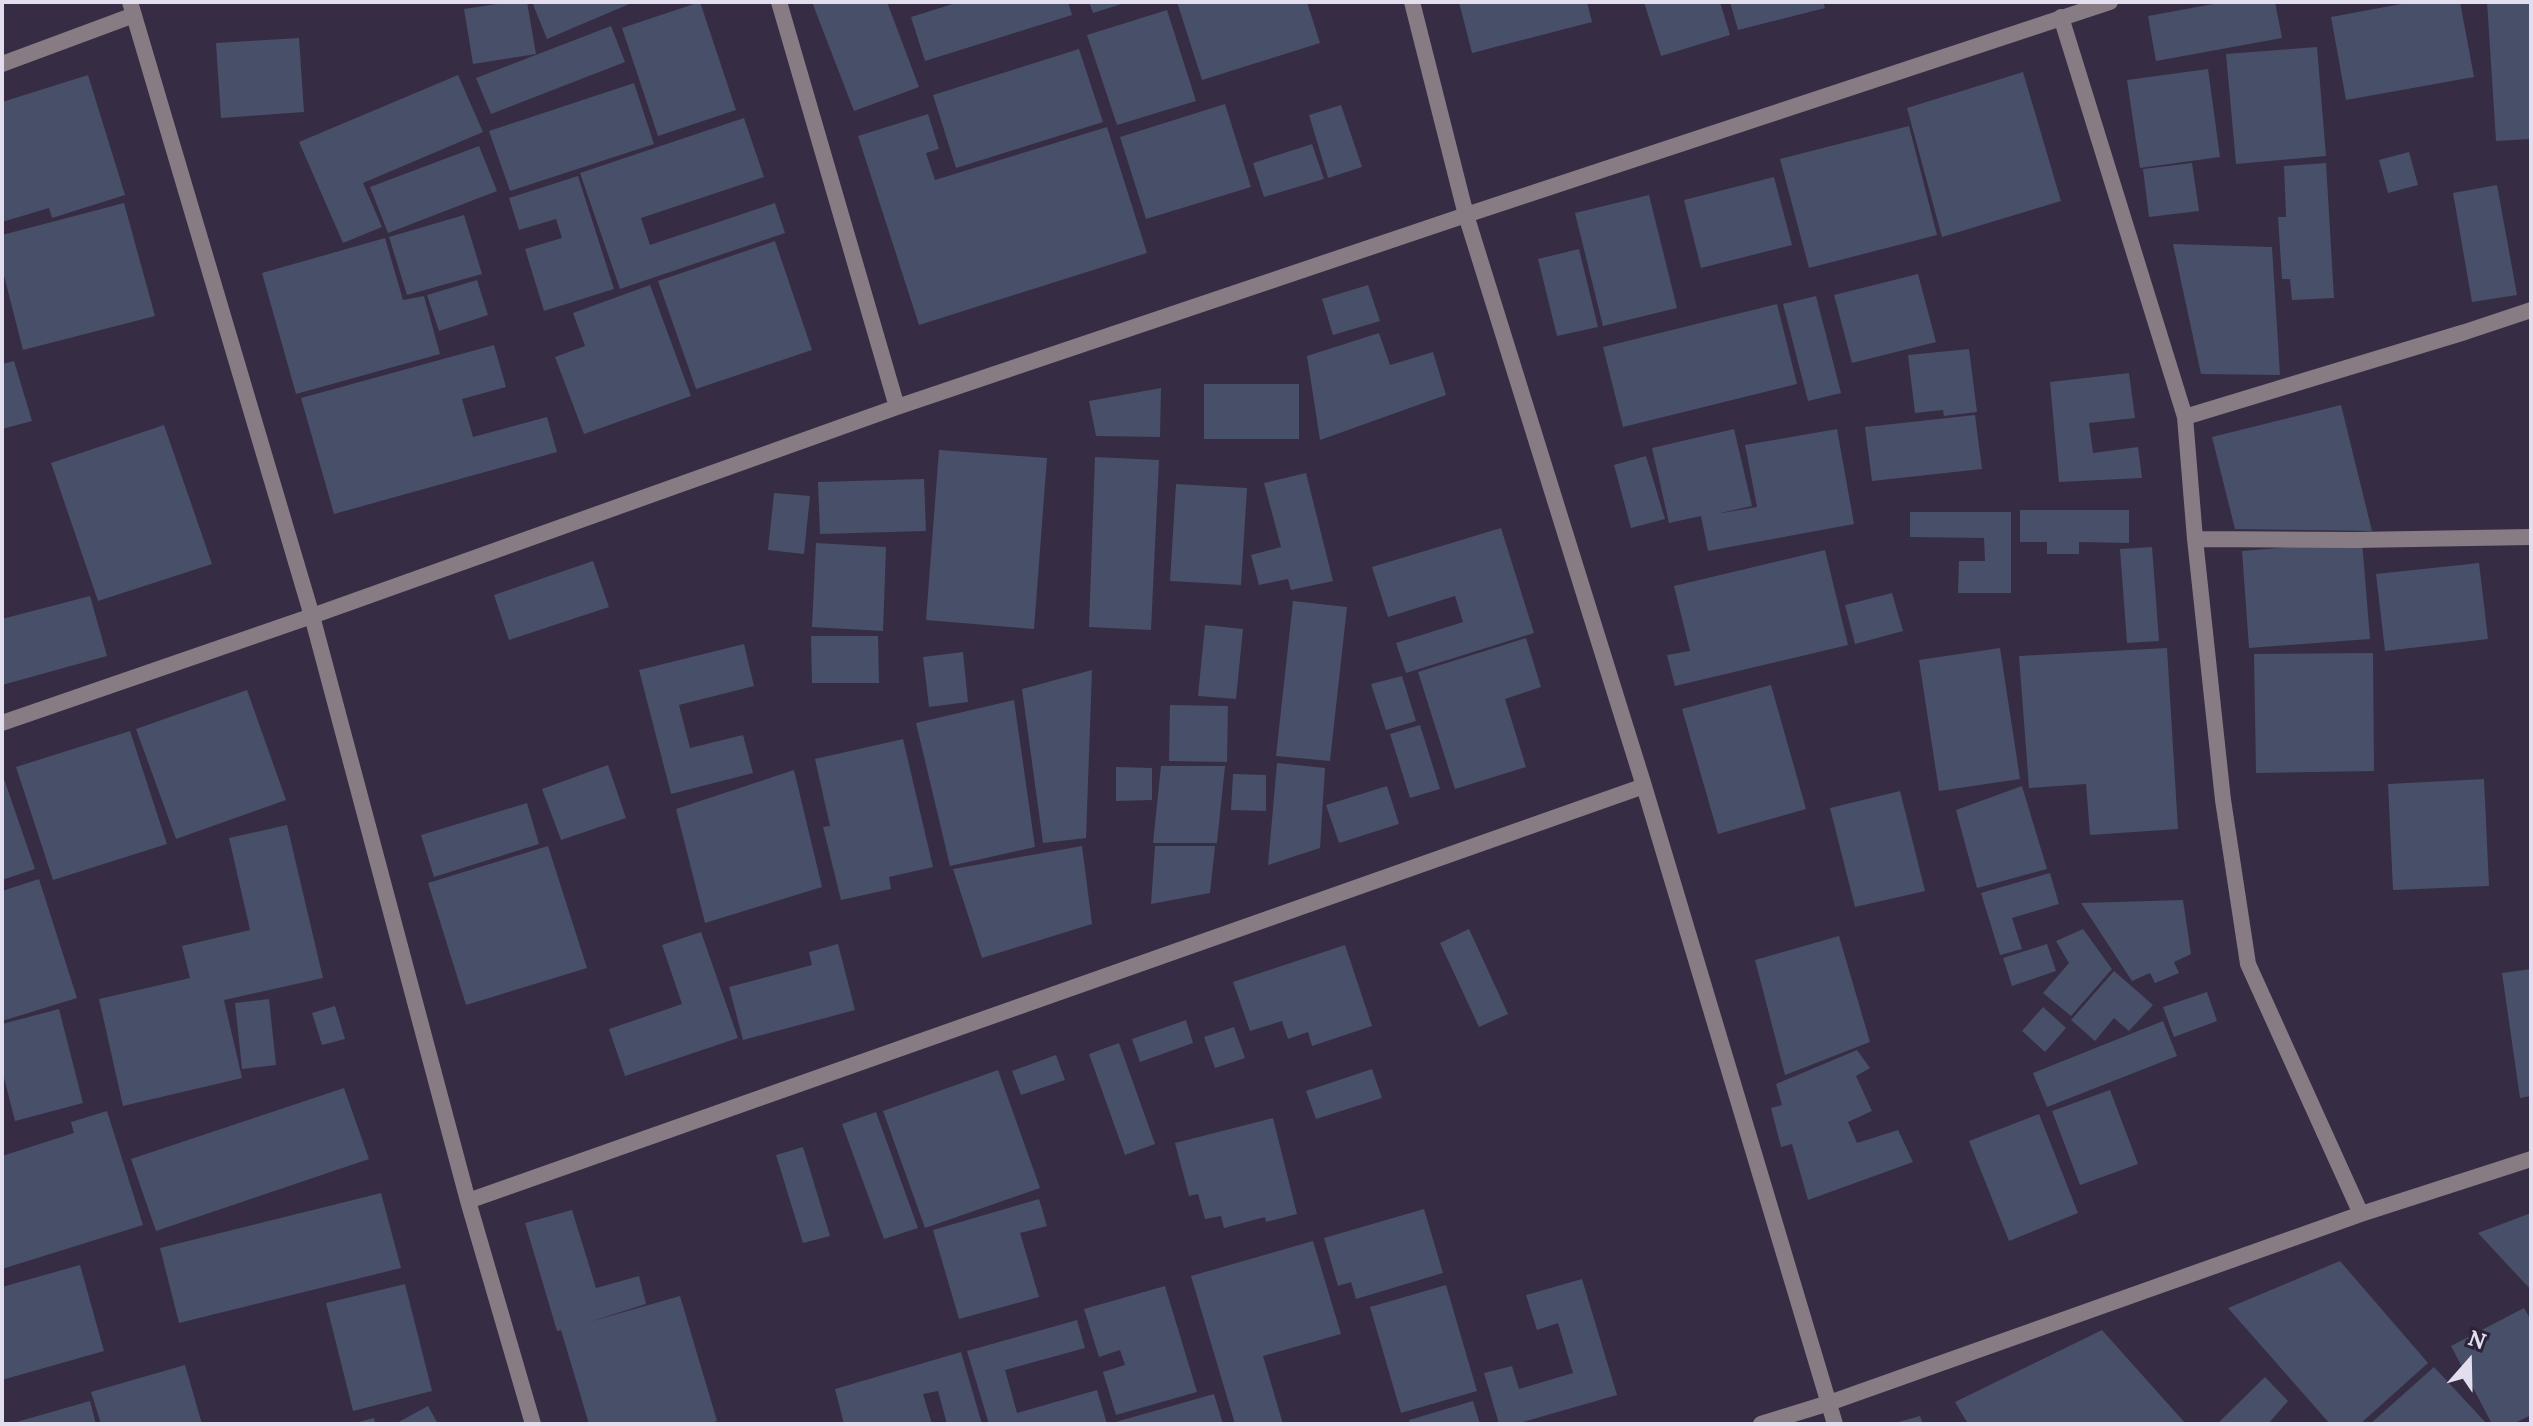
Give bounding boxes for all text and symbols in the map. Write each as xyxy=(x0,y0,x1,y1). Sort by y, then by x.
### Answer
north arrow xyxy=(2429,1322,2509,1402)
text: N xyxy=(2464,1323,2490,1356)

